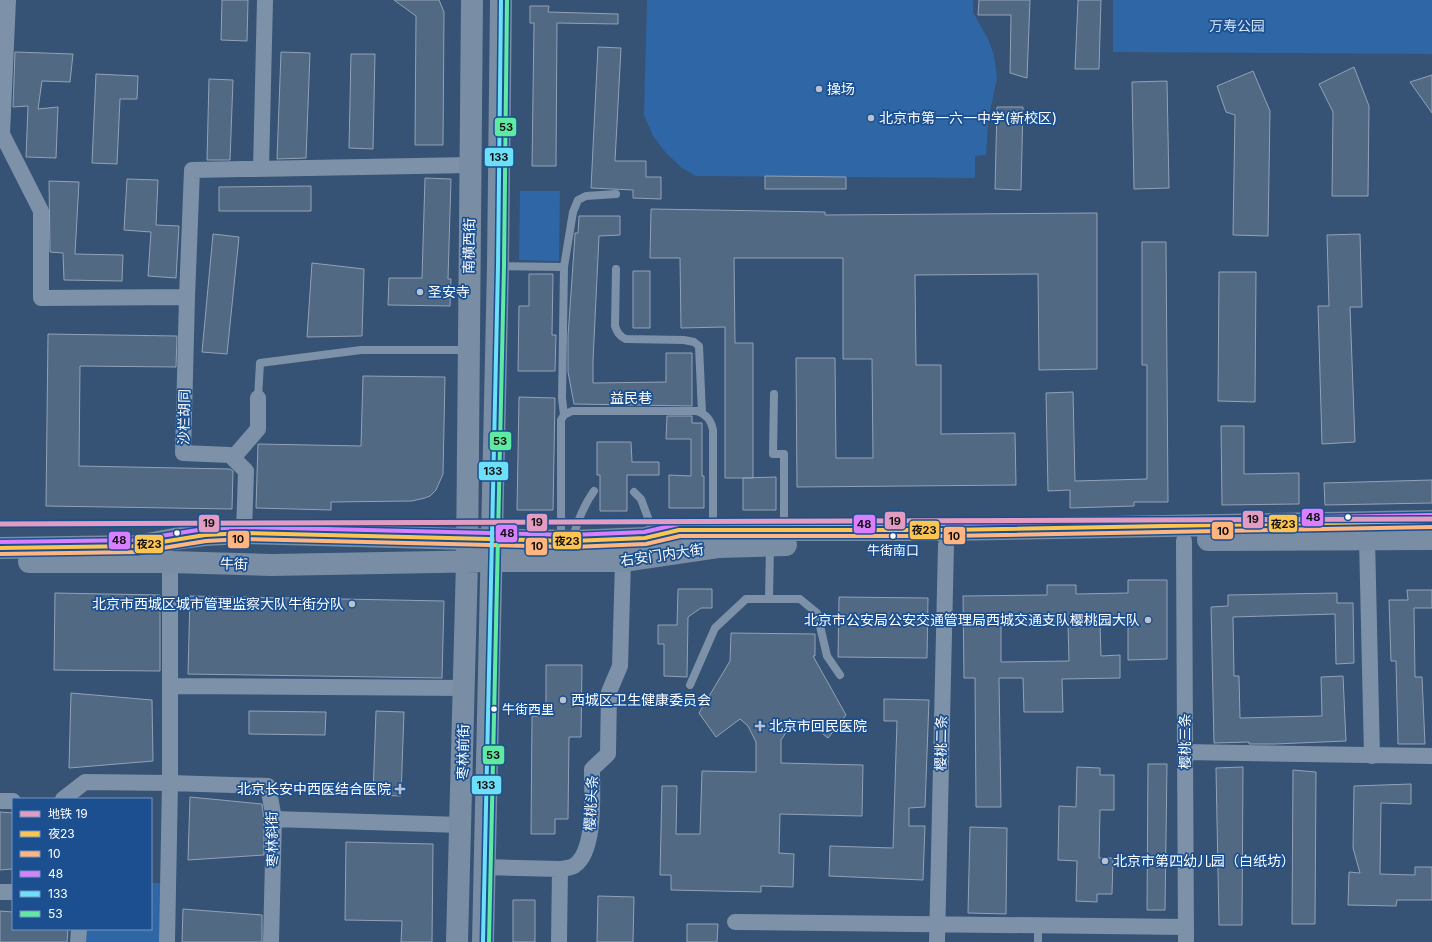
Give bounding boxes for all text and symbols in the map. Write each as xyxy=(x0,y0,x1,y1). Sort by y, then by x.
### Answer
park label: 万寿公园 xyxy=(1209,17,1265,34)
place label: 操场 xyxy=(827,80,855,97)
marker: 操场 xyxy=(814,84,824,94)
place label: 北京市第一六一中学(新校区) xyxy=(879,109,1057,126)
marker: 北京市第一六一中学(新校区) xyxy=(866,113,876,123)
line badge: 53 xyxy=(494,117,517,137)
text: 53 xyxy=(499,120,513,134)
line badge: 133 xyxy=(484,147,514,167)
text: 133 xyxy=(490,150,508,164)
street label: 南横西街 xyxy=(460,218,477,274)
place label: 圣安寺 xyxy=(428,283,470,300)
marker: 圣安寺 xyxy=(415,287,425,297)
street label: 沙栏胡同 xyxy=(175,389,192,445)
street label: 益民巷 xyxy=(610,389,652,406)
line badge: 53 xyxy=(489,431,512,451)
text: 53 xyxy=(493,434,507,448)
line badge: 133 xyxy=(478,461,509,481)
text: 133 xyxy=(484,464,502,478)
line badge: 48 xyxy=(1301,508,1324,527)
line badge: 19 xyxy=(1242,510,1264,529)
text: 48 xyxy=(1306,510,1320,524)
line badge: 19 xyxy=(884,511,906,530)
text: 19 xyxy=(1247,512,1259,526)
unlabelled marker xyxy=(1343,512,1353,522)
line badge: 19 xyxy=(526,513,548,532)
line badge: 19 xyxy=(198,514,220,533)
line badge: 48 xyxy=(853,514,876,534)
text: 19 xyxy=(889,514,901,528)
line badge: 夜23 xyxy=(1268,514,1298,533)
text: 19 xyxy=(531,515,543,529)
text: 19 xyxy=(203,516,215,530)
text: 48 xyxy=(857,517,871,531)
text: 夜23 xyxy=(1270,517,1296,531)
line badge: 夜23 xyxy=(909,520,940,540)
line badge: 10 xyxy=(1211,521,1234,540)
text: 夜23 xyxy=(911,523,937,537)
line badge: 48 xyxy=(495,524,518,543)
text: 10 xyxy=(1217,524,1229,538)
text: 48 xyxy=(500,526,514,540)
line badge: 10 xyxy=(943,526,966,545)
unlabelled marker xyxy=(172,528,182,538)
text: 10 xyxy=(948,529,960,543)
line badge: 10 xyxy=(227,530,250,549)
line badge: 48 xyxy=(108,531,131,550)
line badge: 夜23 xyxy=(552,531,582,550)
marker: 牛街南口 xyxy=(888,531,898,541)
text: 10 xyxy=(232,532,244,546)
text: 48 xyxy=(112,533,126,547)
line badge: 夜23 xyxy=(134,534,164,554)
text: 夜23 xyxy=(554,534,580,548)
text: 夜23 xyxy=(136,537,162,551)
line badge: 10 xyxy=(525,537,548,556)
text: 10 xyxy=(531,539,543,553)
street label: 右安门内大街 xyxy=(619,540,705,569)
place label: 牛街南口 xyxy=(867,542,919,558)
street label: 牛街 xyxy=(220,555,248,572)
place label: 北京市西城区城市管理监察大队牛街分队 xyxy=(92,595,344,612)
marker: 北京市西城区城市管理监察大队牛街分队 xyxy=(347,599,357,609)
place label: 北京市公安局公安交通管理局西城交通支队樱桃园大队 xyxy=(804,611,1140,628)
marker: 北京市公安局公安交通管理局西城交通支队樱桃园大队 xyxy=(1143,615,1153,625)
place label: 西城区卫生健康委员会 xyxy=(571,691,711,708)
marker: 西城区卫生健康委员会 xyxy=(558,695,568,705)
place label: 牛街西里 xyxy=(502,701,554,717)
marker: 牛街西里 xyxy=(489,704,499,714)
street label: 樱桃三条 xyxy=(1176,713,1193,769)
street label: 樱桃二条 xyxy=(932,715,949,771)
place label: 北京市回民医院 xyxy=(769,717,867,734)
marker: 北京市回民医院 xyxy=(754,720,766,732)
street label: 枣林前街 xyxy=(454,724,471,780)
line badge: 53 xyxy=(482,745,505,765)
text: 53 xyxy=(486,748,500,762)
line badge: 133 xyxy=(471,775,502,795)
street label: 樱桃头条 xyxy=(581,775,600,831)
text: 133 xyxy=(477,778,495,792)
place label: 北京长安中西医结合医院 xyxy=(237,780,391,797)
marker: 北京长安中西医结合医院 xyxy=(394,783,406,795)
legend xyxy=(12,798,152,930)
text: 地铁 19 xyxy=(48,806,88,821)
street label: 枣林斜街 xyxy=(263,811,280,867)
text: 夜23 xyxy=(48,826,75,841)
text: 10 xyxy=(48,846,60,861)
place label: 北京市第四幼儿园（白纸坊） xyxy=(1113,852,1295,869)
marker: 北京市第四幼儿园（白纸坊） xyxy=(1100,856,1110,866)
text: 48 xyxy=(48,866,63,881)
text: 133 xyxy=(48,886,68,901)
text: 53 xyxy=(48,906,63,921)

